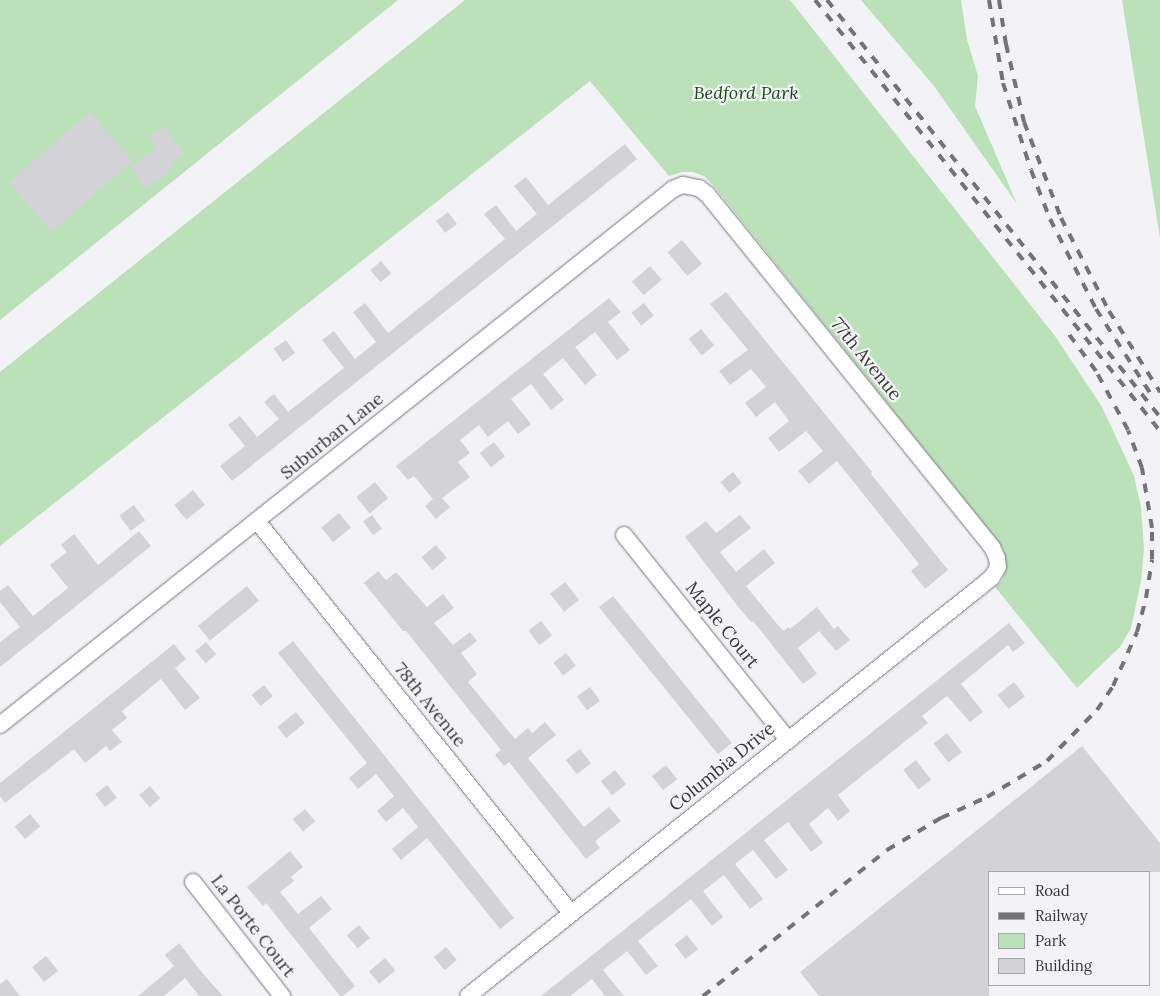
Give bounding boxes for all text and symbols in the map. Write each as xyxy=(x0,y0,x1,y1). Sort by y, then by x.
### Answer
park label: Bedford Park xyxy=(693,82,799,104)
street label: 77th Avenue xyxy=(826,313,906,405)
street label: Suburban Lane xyxy=(276,388,388,484)
street label: Maple Court xyxy=(681,578,763,672)
street label: 78th Avenue xyxy=(390,659,470,751)
street label: Columbia Drive xyxy=(665,718,779,816)
street label: La Porte Court xyxy=(206,870,300,982)
legend xyxy=(988,871,1150,986)
text: Road xyxy=(1035,881,1070,900)
text: Railway xyxy=(1035,906,1088,925)
text: Park xyxy=(1035,931,1066,950)
text: Building xyxy=(1035,956,1092,975)

